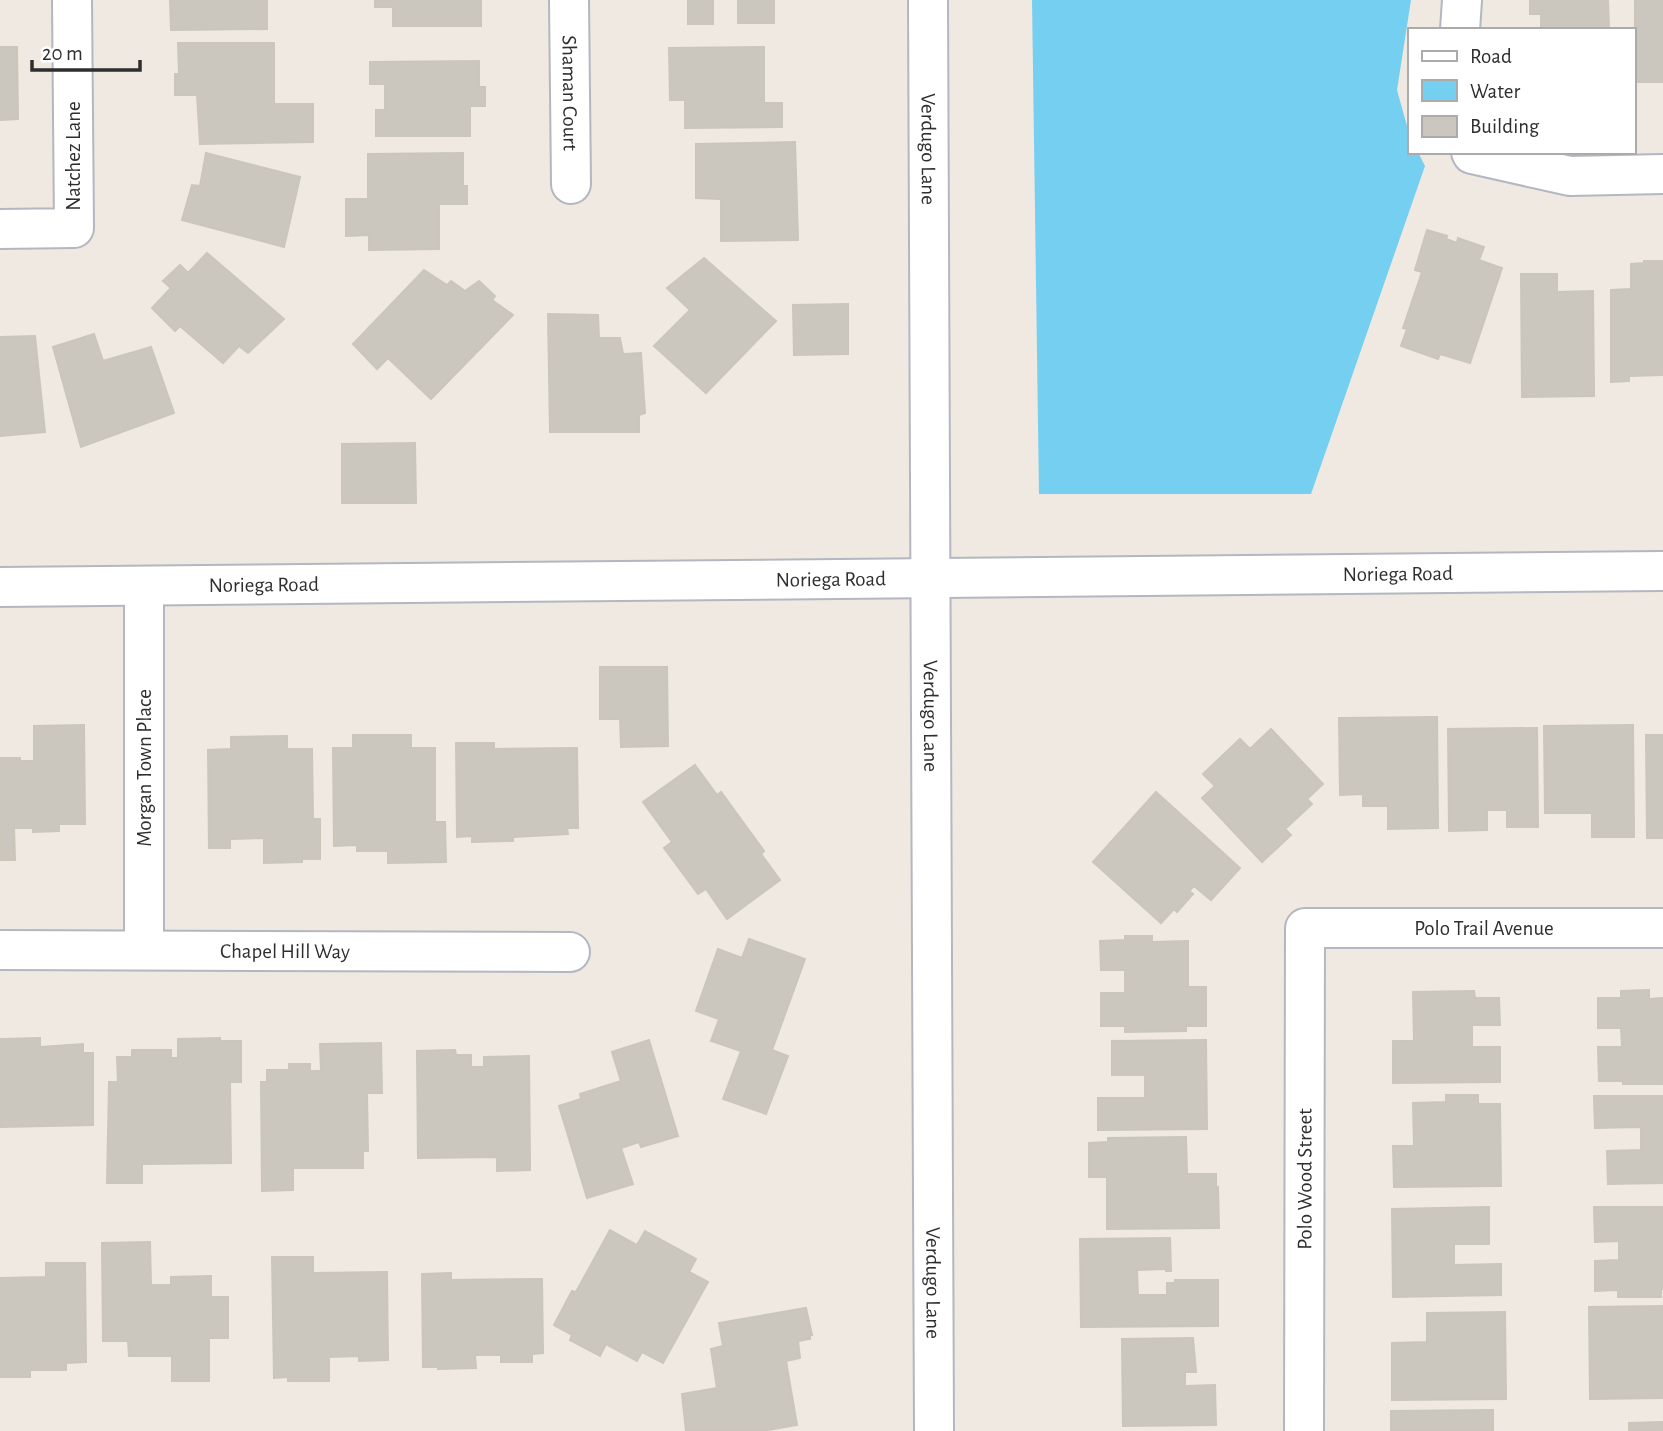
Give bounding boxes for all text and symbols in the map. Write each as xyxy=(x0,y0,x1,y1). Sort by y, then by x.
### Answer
scale bar xyxy=(32,28,140,72)
legend xyxy=(1408,28,1635,154)
street label: Shaman Court xyxy=(559,35,581,151)
text: 20 m xyxy=(42,43,83,64)
text: Road xyxy=(1470,46,1512,67)
text: Water xyxy=(1470,81,1520,102)
street label: Verdugo Lane xyxy=(918,93,939,205)
street label: Natchez Lane xyxy=(63,101,84,211)
text: Building xyxy=(1470,116,1540,137)
street label: Noriega Road xyxy=(1343,563,1453,585)
street label: Noriega Road xyxy=(776,568,886,590)
street label: Noriega Road xyxy=(209,573,319,595)
street label: Verdugo Lane xyxy=(920,660,942,772)
street label: Morgan Town Place xyxy=(134,689,155,847)
street label: Polo Trail Avenue xyxy=(1414,918,1554,939)
street label: Chapel Hill Way xyxy=(220,940,350,962)
street label: Polo Wood Street xyxy=(1294,1108,1315,1250)
street label: Verdugo Lane xyxy=(923,1227,944,1339)

